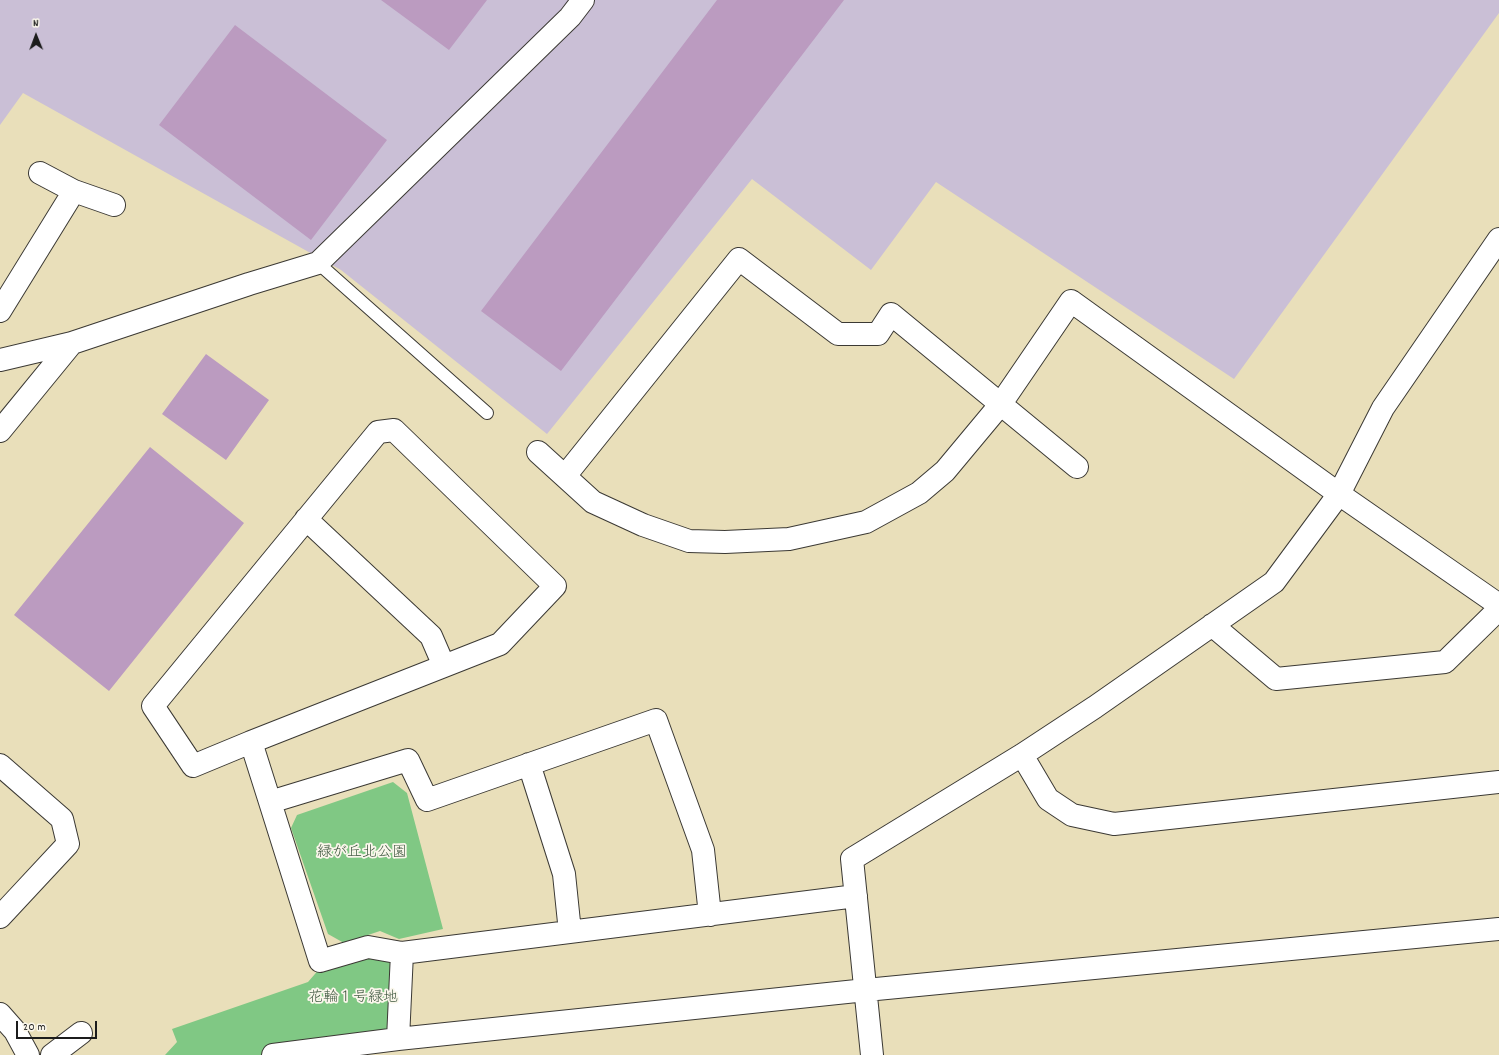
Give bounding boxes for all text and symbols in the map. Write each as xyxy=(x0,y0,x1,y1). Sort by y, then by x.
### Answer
north arrow xyxy=(16,16,56,56)
text: N xyxy=(33,16,39,32)
park label: 緑が丘北公園 xyxy=(317,845,407,863)
park label: 花輪１号緑地 xyxy=(308,990,398,1008)
scale bar xyxy=(18,1013,99,1039)
text: 20 m xyxy=(23,1019,46,1036)

